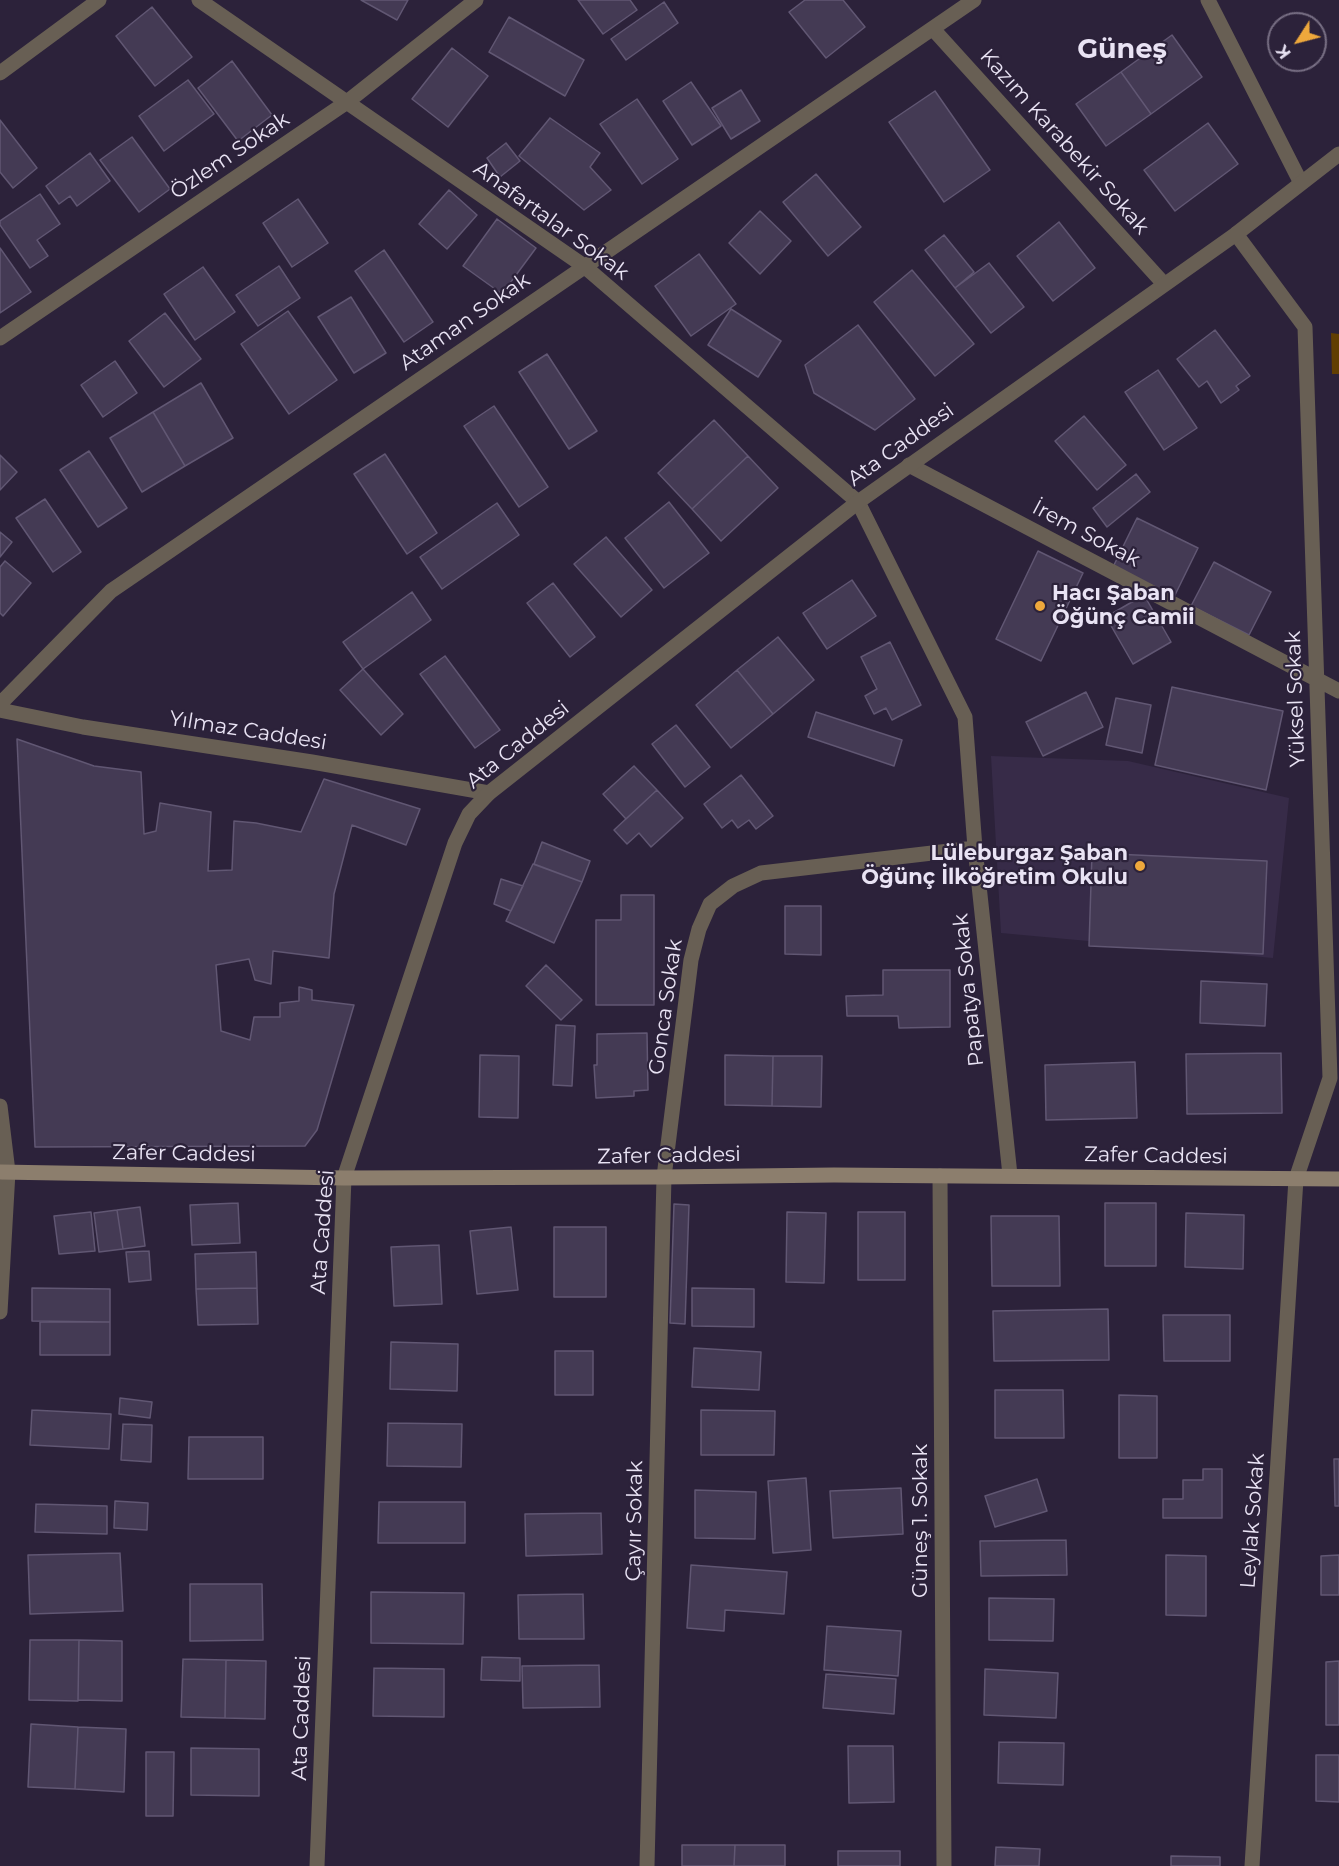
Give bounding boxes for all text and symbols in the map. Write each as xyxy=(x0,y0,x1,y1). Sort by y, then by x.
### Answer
north arrow xyxy=(1267,12,1327,72)
district label: Güneş xyxy=(1077,34,1167,66)
text: K xyxy=(1272,41,1295,62)
street label: Kazım Karabekir Sokak xyxy=(974,44,1154,240)
street label: Özlem Sokak xyxy=(166,107,294,205)
street label: Anafartalar Sokak xyxy=(469,156,633,286)
street label: Ataman Sokak xyxy=(395,268,535,376)
street label: Ata Caddesi xyxy=(843,398,959,492)
street label: İrem Sokak xyxy=(1028,495,1144,573)
place label: Hacı Şaban Öğünç Camii xyxy=(1052,581,1195,631)
marker: Hacı Şaban Öğünç Camii xyxy=(1033,599,1047,613)
street label: Yüksel Sokak xyxy=(1281,630,1311,768)
street label: Ata Caddesi xyxy=(461,696,575,794)
street label: Yılmaz Caddesi xyxy=(168,706,328,756)
place label: Lüleburgaz Şaban Öğünç İlköğretim Okulu xyxy=(861,841,1128,891)
marker: Lüleburgaz Şaban Öğünç İlköğretim Okulu xyxy=(1133,859,1147,873)
street label: Papatya Sokak xyxy=(948,912,990,1068)
street label: Gonca Sokak xyxy=(644,938,688,1076)
street label: Zafer Caddesi xyxy=(112,1140,256,1168)
street label: Zafer Caddesi xyxy=(597,1142,741,1170)
street label: Zafer Caddesi xyxy=(1084,1142,1228,1170)
street label: Ata Caddesi xyxy=(306,1169,340,1295)
street label: Güneş 1. Sokak xyxy=(908,1444,934,1598)
street label: Leylak Sokak xyxy=(1236,1452,1270,1590)
street label: Çayır Sokak xyxy=(621,1460,649,1582)
street label: Ata Caddesi xyxy=(287,1655,317,1781)

